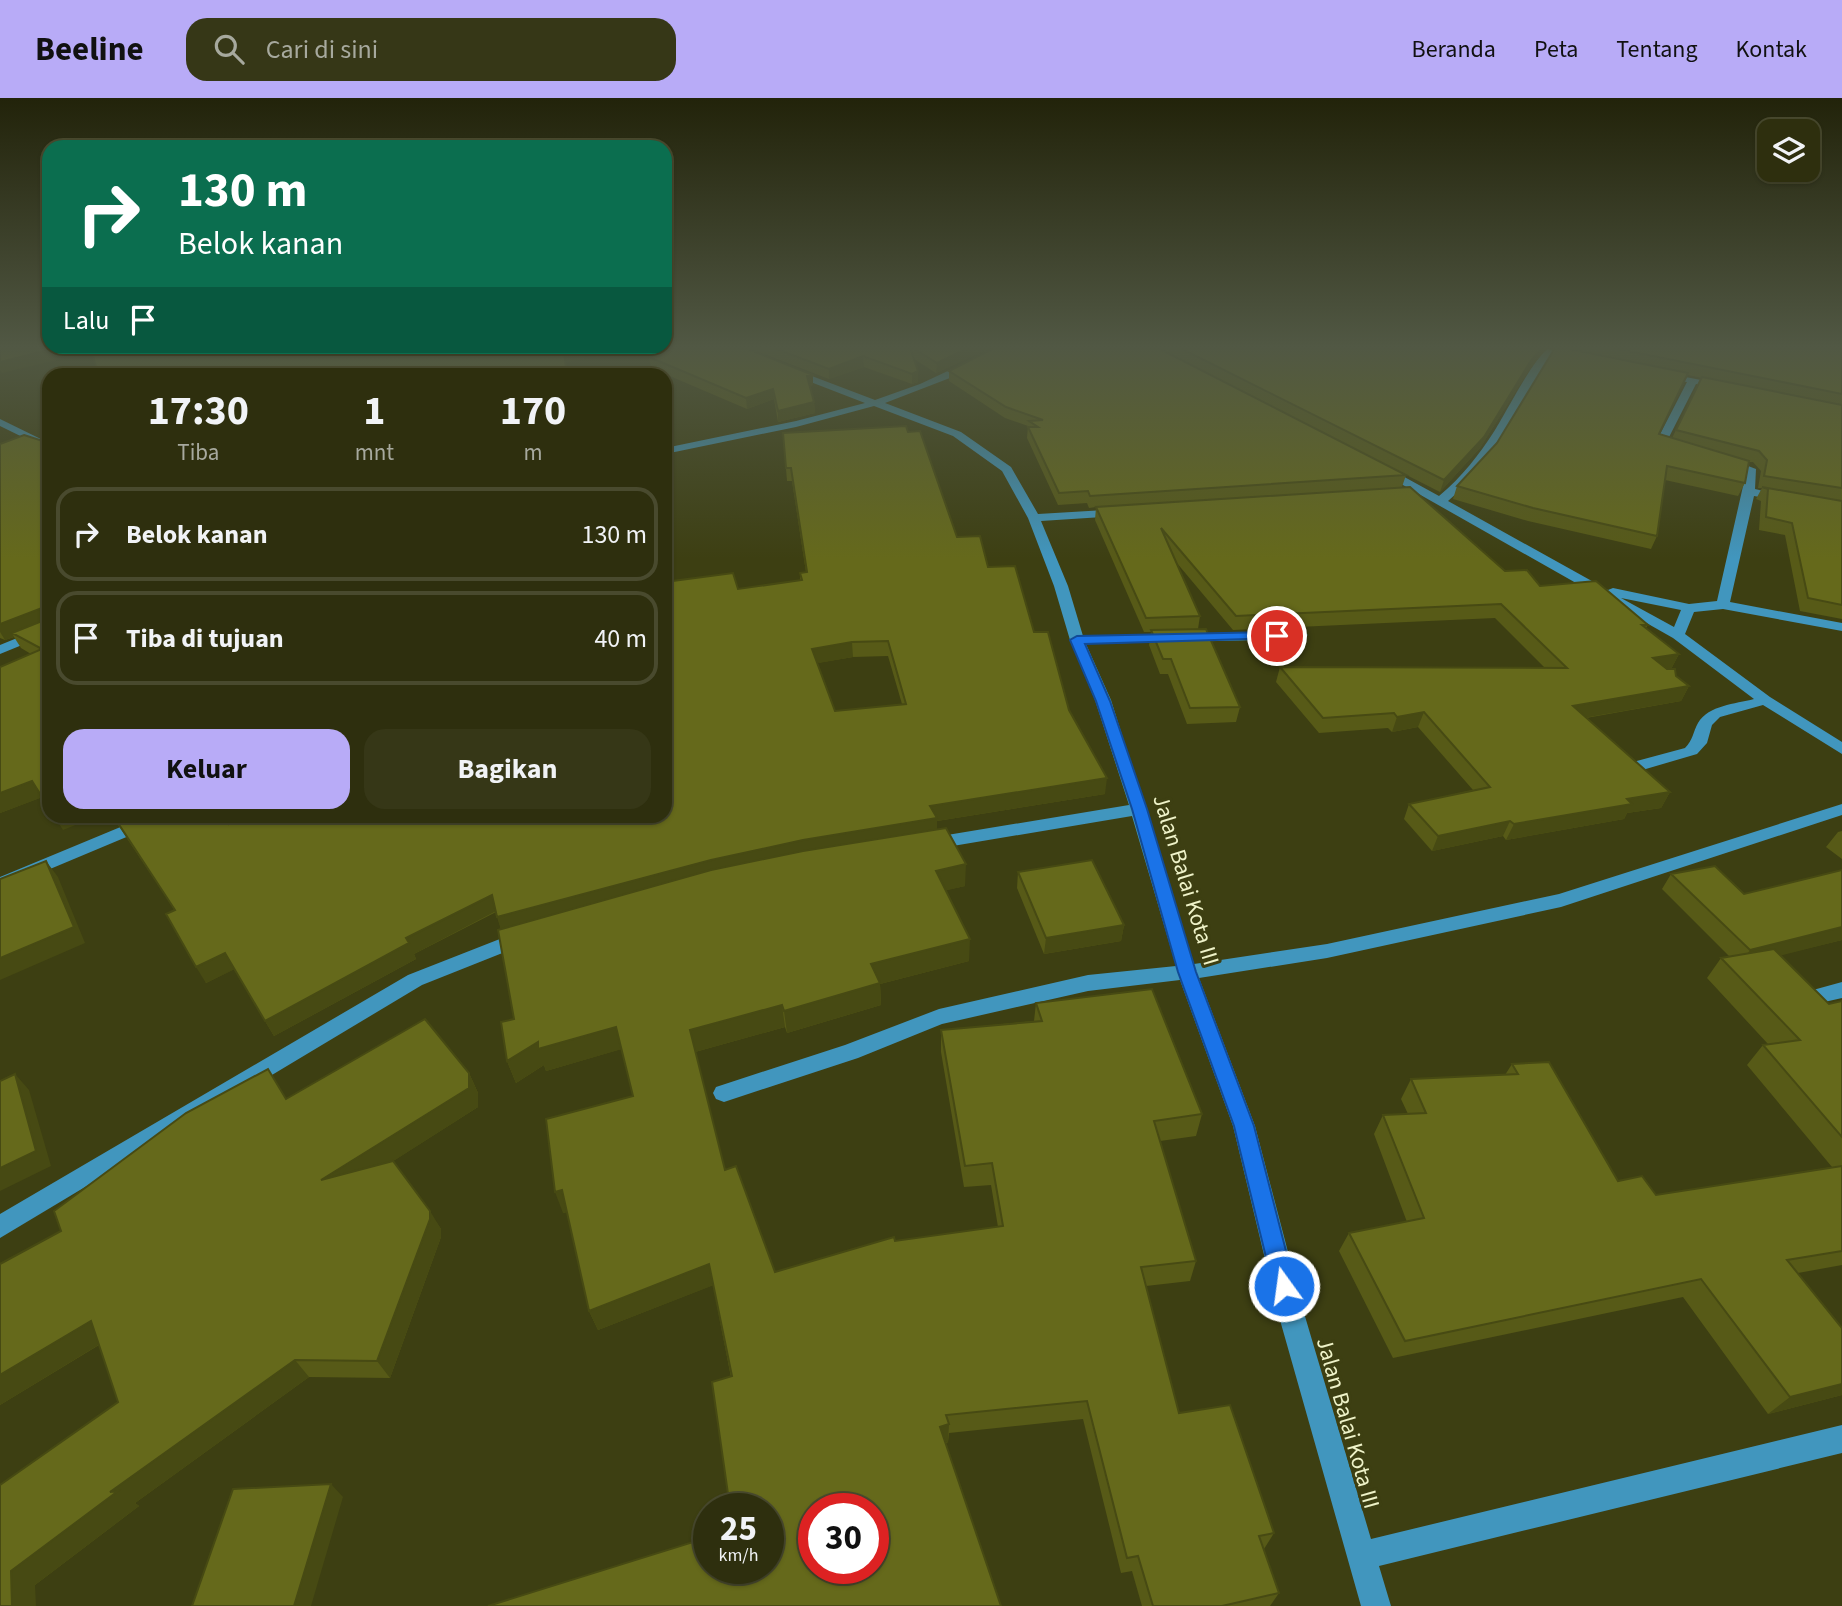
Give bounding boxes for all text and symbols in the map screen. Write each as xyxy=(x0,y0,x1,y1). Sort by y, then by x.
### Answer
search box xyxy=(186,18,676,81)
text: Beeline xyxy=(35,26,144,73)
icon: search xyxy=(210,30,248,68)
text: Cari di sini xyxy=(266,31,378,68)
text: Beranda xyxy=(1412,32,1496,67)
text: Peta xyxy=(1534,32,1578,67)
text: Tentang xyxy=(1616,32,1698,67)
text: Kontak xyxy=(1736,32,1807,67)
map controls xyxy=(1757,119,1820,182)
button: layers xyxy=(1757,119,1820,182)
text: 130 m xyxy=(178,156,307,226)
icon: right xyxy=(63,168,154,259)
text: Belok kanan xyxy=(178,221,343,267)
icon: arrive xyxy=(124,301,162,339)
text: Lalu xyxy=(63,302,110,339)
text: 17:30 xyxy=(148,381,249,441)
text: 1 xyxy=(363,381,385,441)
text: 170 xyxy=(500,381,566,441)
text: Tiba xyxy=(177,436,219,469)
text: mnt xyxy=(355,436,394,469)
text: m xyxy=(523,436,543,469)
icon: right xyxy=(67,515,105,553)
text: Belok kanan xyxy=(126,516,268,553)
text: 130 m xyxy=(581,516,647,553)
pin xyxy=(1247,606,1307,666)
icon: arrive xyxy=(1258,617,1296,655)
icon: arrive xyxy=(67,619,105,657)
text: Tiba di tujuan xyxy=(126,620,284,657)
text: 40 m xyxy=(594,620,647,657)
button: Keluar xyxy=(63,729,350,809)
button: Bagikan xyxy=(364,729,651,809)
street label: Jalan Balai Kota III xyxy=(1144,791,1228,969)
position arrow xyxy=(1247,1249,1321,1323)
street label: Jalan Balai Kota III xyxy=(1308,1333,1388,1513)
speed limit sign: 30 xyxy=(798,1493,889,1584)
text: 25 xyxy=(720,1504,757,1554)
text: km/h xyxy=(719,1543,758,1568)

